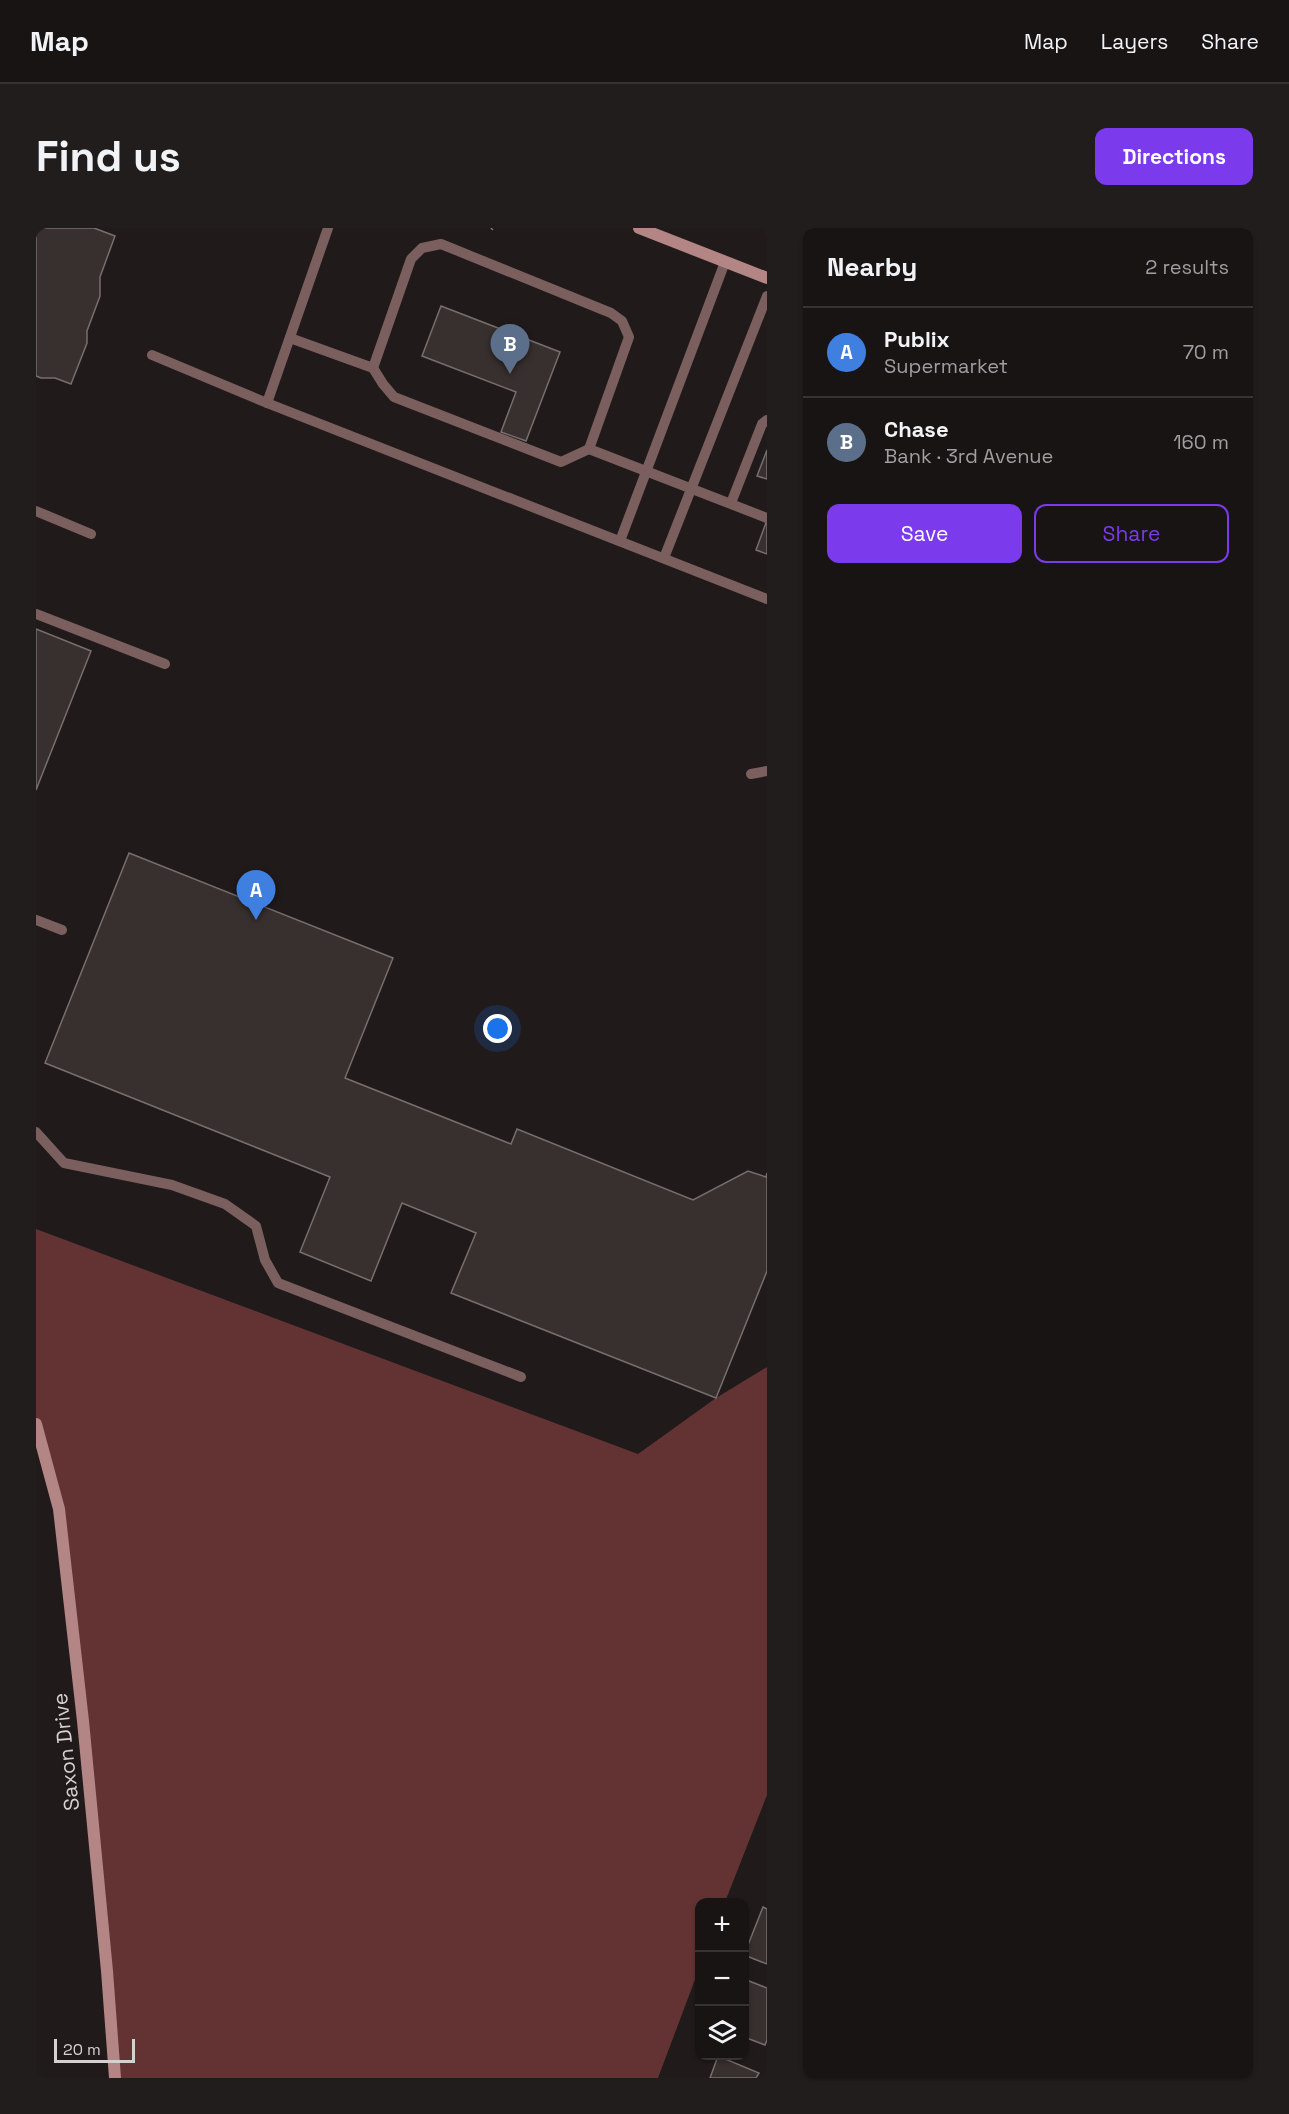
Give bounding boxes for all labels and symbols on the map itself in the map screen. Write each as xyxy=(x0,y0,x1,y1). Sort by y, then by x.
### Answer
pin: B xyxy=(490,324,530,374)
pin: A xyxy=(236,870,276,920)
your location xyxy=(483,1014,512,1043)
street label: Saxon Drive xyxy=(46,1692,85,1812)
scale bar xyxy=(54,2036,135,2064)

